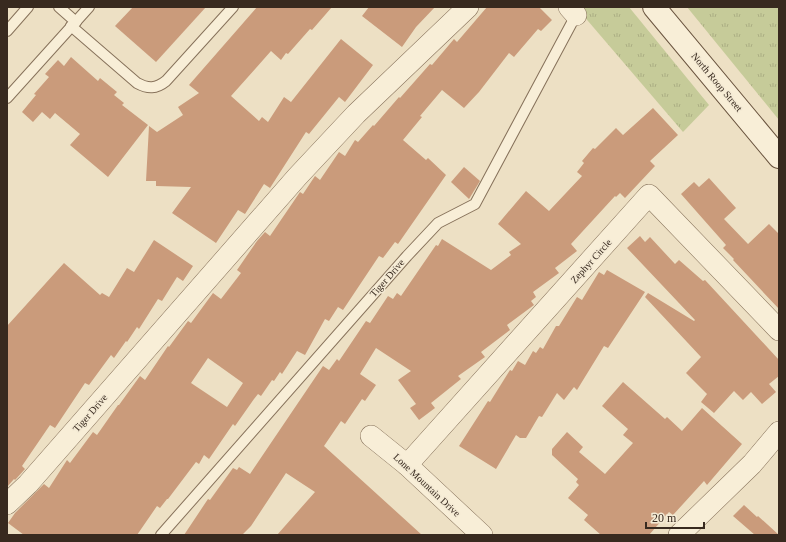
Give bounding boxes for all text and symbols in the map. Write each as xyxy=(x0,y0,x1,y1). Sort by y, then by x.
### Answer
street label: North Roop Street xyxy=(689,50,745,114)
street label: Zephyr Circle xyxy=(568,236,614,285)
street label: Tiger Drive xyxy=(368,256,407,299)
street label: Tiger Drive xyxy=(71,391,110,434)
street label: Lone Mountain Drive xyxy=(391,451,463,519)
scale bar xyxy=(646,504,704,530)
text: 20 m xyxy=(652,511,677,525)

